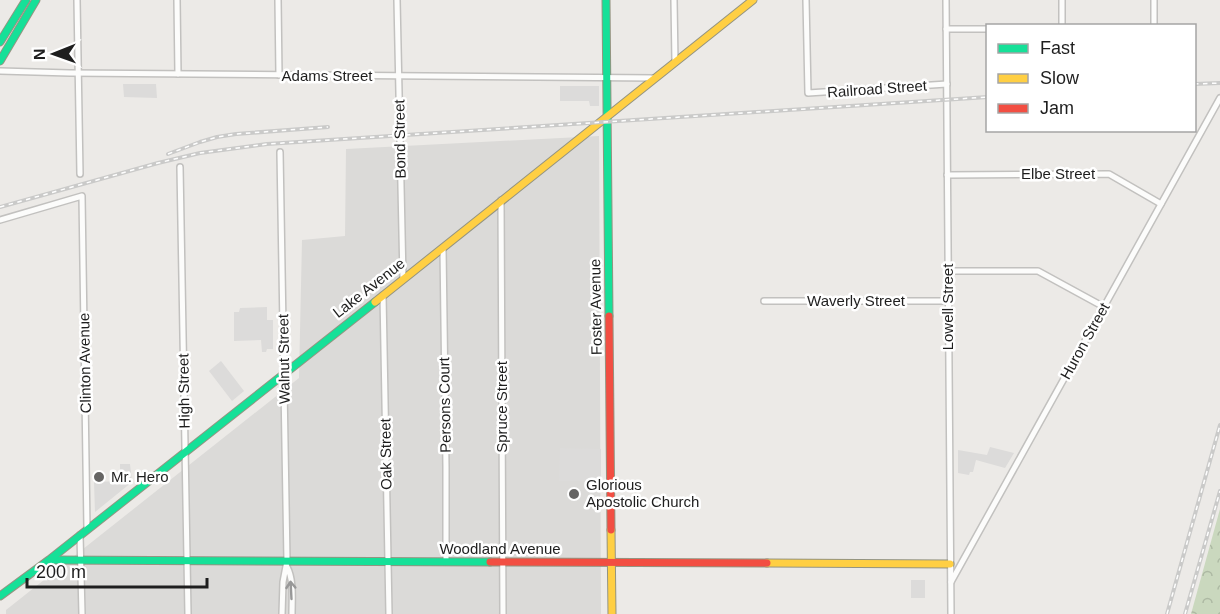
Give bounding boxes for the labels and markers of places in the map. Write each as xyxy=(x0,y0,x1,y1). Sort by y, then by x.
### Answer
place label: Mr. Hero xyxy=(111,468,169,485)
marker: Mr. Hero xyxy=(92,470,106,484)
place label: Glorious Apostolic Church xyxy=(586,476,699,510)
marker: Glorious Apostolic Church xyxy=(567,487,581,501)

